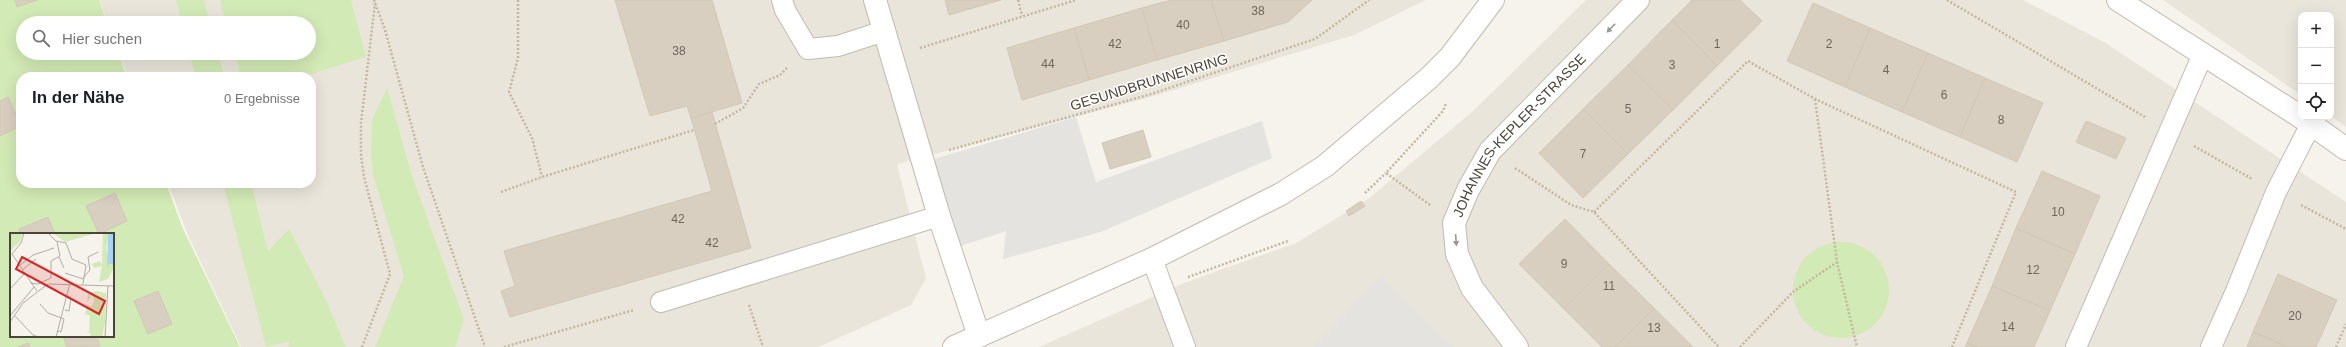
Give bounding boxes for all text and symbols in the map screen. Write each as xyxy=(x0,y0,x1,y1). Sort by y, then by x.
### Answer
house number: 38 xyxy=(1251,4,1265,18)
map controls xyxy=(2298,12,2334,120)
button: + xyxy=(2298,12,2334,48)
search box xyxy=(16,16,316,60)
house number: 40 xyxy=(1176,18,1190,32)
one-way arrow xyxy=(1606,23,1615,33)
icon: search xyxy=(30,27,52,49)
text: Hier suchen xyxy=(62,30,142,47)
house number: 42 xyxy=(1108,37,1122,51)
house number: 1 xyxy=(1714,37,1721,51)
house number: 2 xyxy=(1826,37,1833,51)
house number: 38 xyxy=(672,44,686,58)
button: − xyxy=(2298,48,2334,84)
street label: GESUNDBRUNNENRING xyxy=(1068,50,1230,114)
street label: JOHANNES-KEPLER-STRASSE xyxy=(1449,50,1589,219)
house number: 44 xyxy=(1041,57,1055,71)
house number: 3 xyxy=(1669,58,1676,72)
house number: 4 xyxy=(1883,63,1890,77)
button: locate xyxy=(2298,84,2334,120)
text: In der Nähe xyxy=(32,88,125,107)
house number: 6 xyxy=(1941,88,1948,102)
text: 0 Ergebnisse xyxy=(224,91,300,106)
house number: 5 xyxy=(1625,102,1632,116)
house number: 8 xyxy=(1998,113,2005,127)
house number: 7 xyxy=(1580,147,1587,161)
house number: 10 xyxy=(2051,205,2065,219)
house number: 42 xyxy=(671,212,685,226)
inset map xyxy=(10,233,114,337)
one-way arrow xyxy=(1452,234,1459,246)
house number: 42 xyxy=(705,236,719,250)
house number: 9 xyxy=(1561,257,1568,271)
house number: 12 xyxy=(2026,263,2040,277)
house number: 11 xyxy=(1603,279,1616,293)
house number: 20 xyxy=(2288,309,2302,323)
house number: 14 xyxy=(2001,320,2015,334)
house number: 13 xyxy=(1647,321,1661,335)

